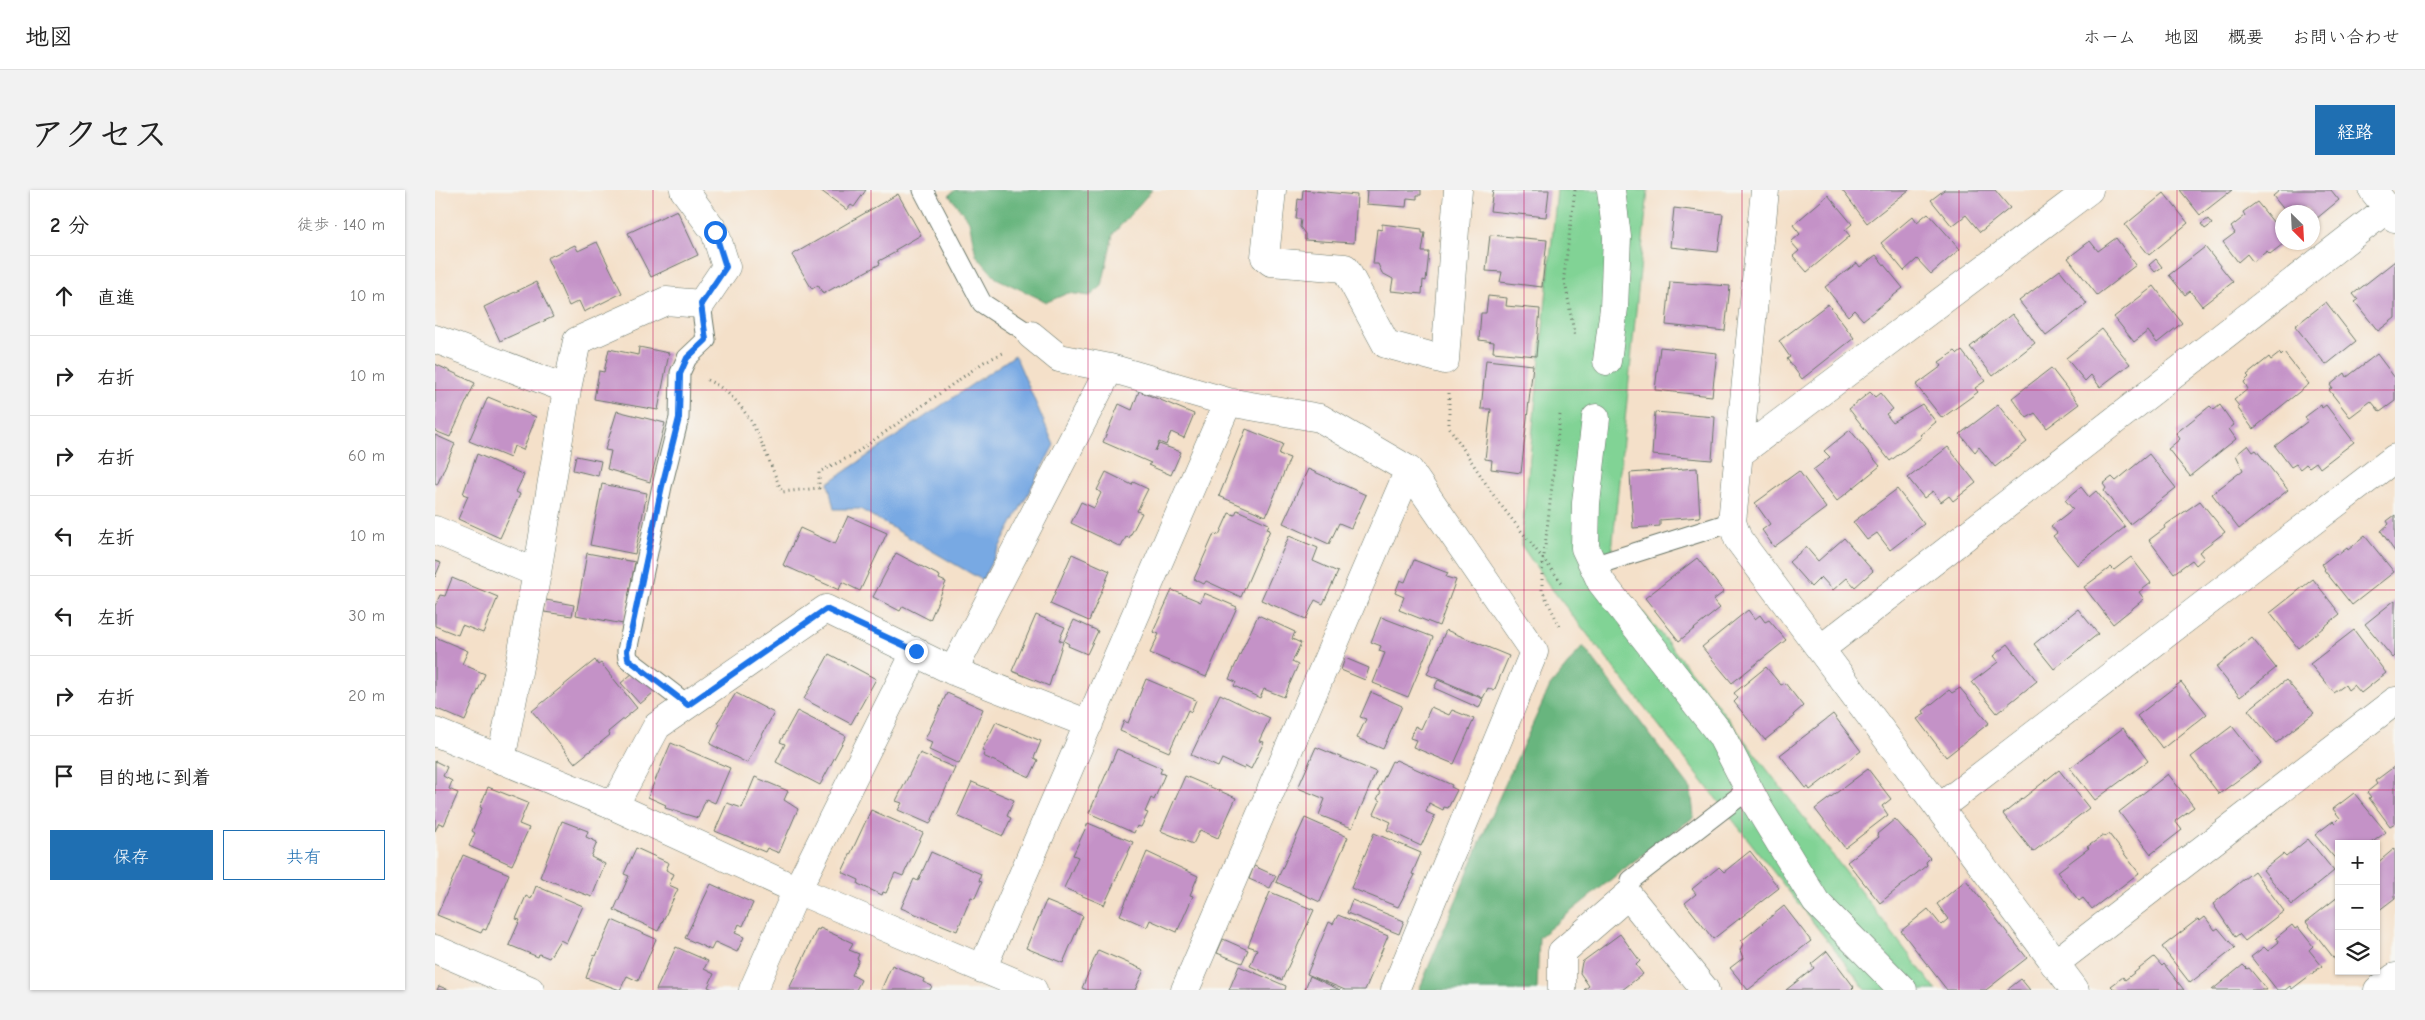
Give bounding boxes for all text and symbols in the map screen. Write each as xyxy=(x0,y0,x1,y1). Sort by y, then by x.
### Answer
text: 地図 xyxy=(25,23,73,51)
text: ホーム xyxy=(2083,27,2136,48)
text: 地図 xyxy=(2164,27,2200,48)
text: 概要 xyxy=(2228,27,2264,48)
text: お問い合わせ xyxy=(2292,27,2400,48)
button: 経路 xyxy=(2315,105,2395,155)
text: アクセス xyxy=(30,114,168,155)
north arrow xyxy=(2275,205,2320,250)
text: 2 分 xyxy=(50,213,89,237)
text: 徒歩 · 140 m xyxy=(297,216,385,234)
route start xyxy=(704,221,727,244)
icon: ahead xyxy=(50,282,78,310)
text: 直進 xyxy=(97,287,135,309)
text: 10 m xyxy=(350,287,385,305)
icon: right xyxy=(50,362,78,390)
text: 右折 xyxy=(97,367,135,389)
text: 10 m xyxy=(350,367,385,385)
icon: right xyxy=(50,442,78,470)
text: 右折 xyxy=(97,447,135,469)
text: 60 m xyxy=(348,447,385,465)
icon: left xyxy=(50,522,78,550)
text: 左折 xyxy=(97,527,135,549)
text: 10 m xyxy=(350,527,385,545)
icon: left xyxy=(50,602,78,630)
text: 左折 xyxy=(97,607,135,629)
text: 30 m xyxy=(349,607,385,625)
route end xyxy=(905,640,928,663)
icon: right xyxy=(50,682,78,710)
text: 右折 xyxy=(97,687,135,709)
text: 20 m xyxy=(348,687,385,705)
icon: arrive xyxy=(50,762,78,790)
text: 目的地に到着 xyxy=(97,767,211,789)
button: 保存 xyxy=(50,830,213,880)
button: 共有 xyxy=(223,830,385,880)
map controls xyxy=(2335,840,2380,975)
button: + xyxy=(2335,840,2380,885)
button: − xyxy=(2335,885,2380,930)
button: layers xyxy=(2335,930,2380,975)

